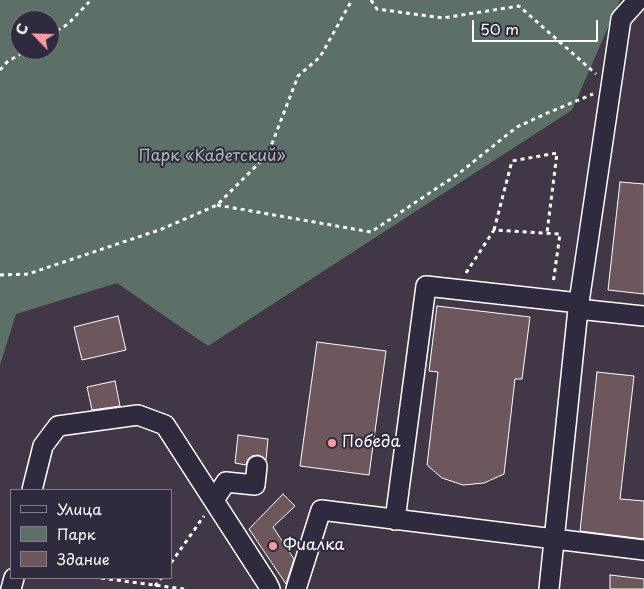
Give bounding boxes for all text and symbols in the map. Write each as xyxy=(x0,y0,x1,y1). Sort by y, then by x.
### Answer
north arrow xyxy=(10,10,60,60)
scale bar xyxy=(474,10,600,42)
text: 50 m xyxy=(480,17,519,40)
text: С xyxy=(10,20,33,38)
park label: Парк «Кадетский» xyxy=(138,147,286,167)
place label: Победа xyxy=(342,433,400,453)
marker: Победа xyxy=(326,437,338,449)
legend xyxy=(10,489,172,579)
text: Улица xyxy=(57,497,102,520)
text: Парк xyxy=(57,522,96,545)
place label: Фиалка xyxy=(283,536,344,556)
marker: Фиалка xyxy=(267,540,279,552)
text: Здание xyxy=(57,547,110,570)

